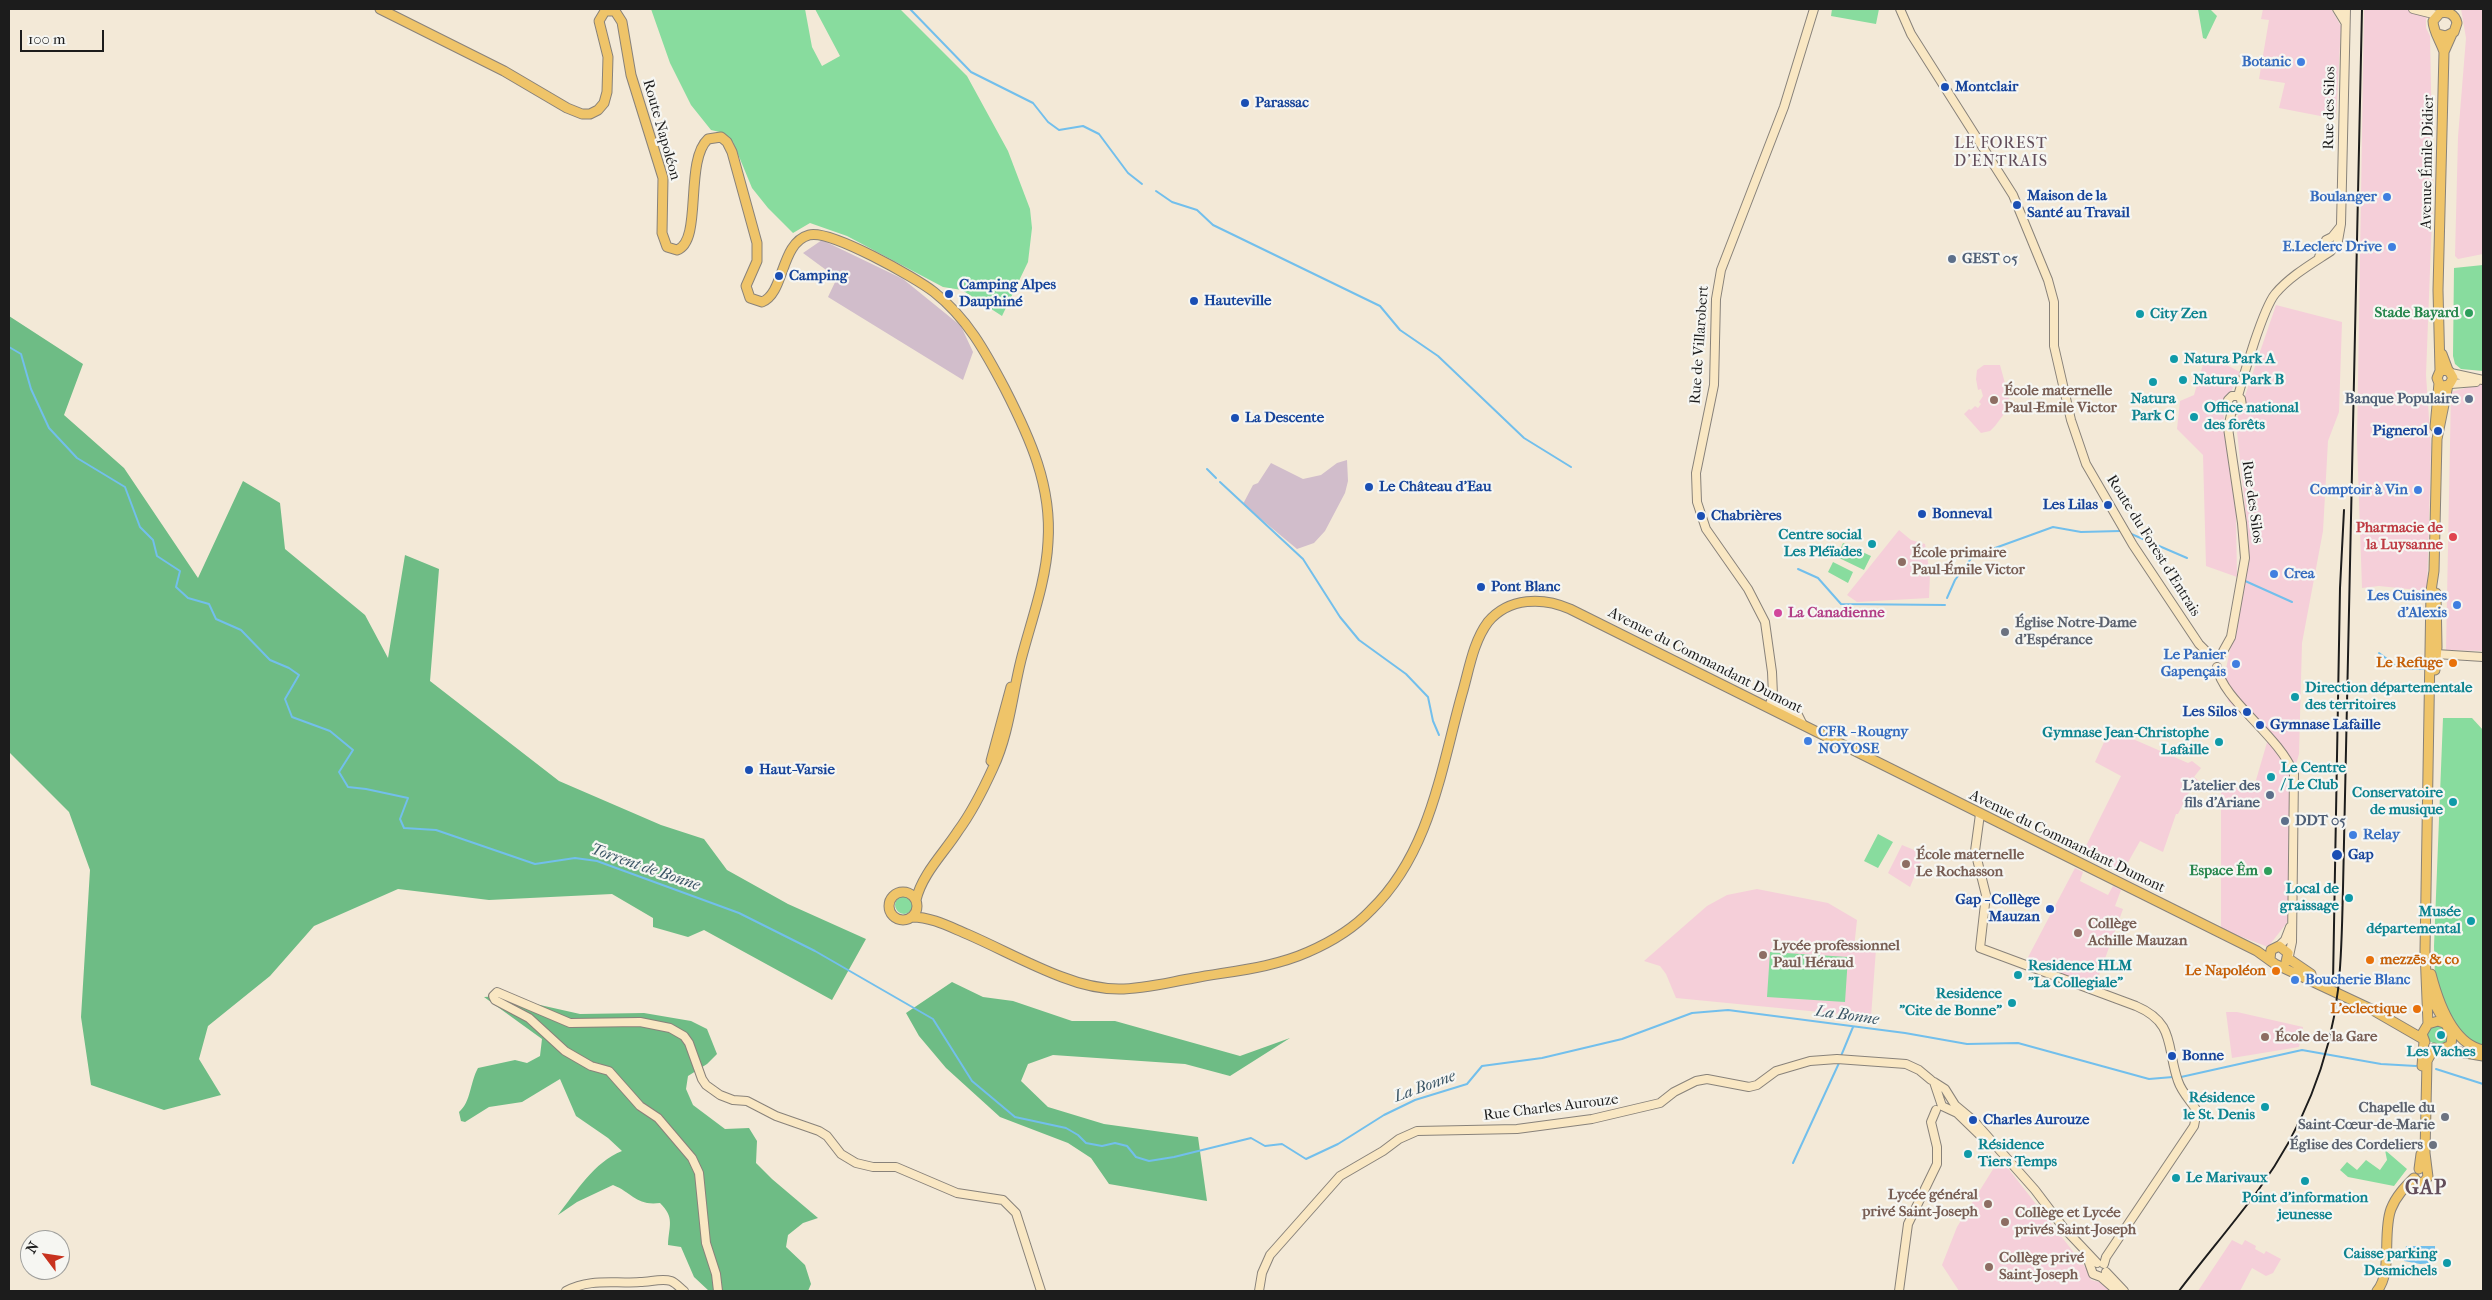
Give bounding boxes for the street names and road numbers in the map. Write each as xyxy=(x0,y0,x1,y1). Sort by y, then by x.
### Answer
street label: Rue des Silos xyxy=(2320,66,2340,150)
street label: Route Napoléon xyxy=(638,78,684,182)
street label: Avenue Émile Didier xyxy=(2418,95,2438,229)
street label: Rue de Villarobert xyxy=(1687,285,1713,405)
street label: Rue des Silos xyxy=(2237,459,2267,545)
street label: Route du Forest d'Entrais xyxy=(2102,472,2204,620)
street label: Avenue du Commandant Dumont xyxy=(1605,604,1805,718)
street label: Avenue du Commandant Dumont xyxy=(1966,787,2168,897)
street label: Rue Charles Aurouze xyxy=(1482,1091,1620,1125)

